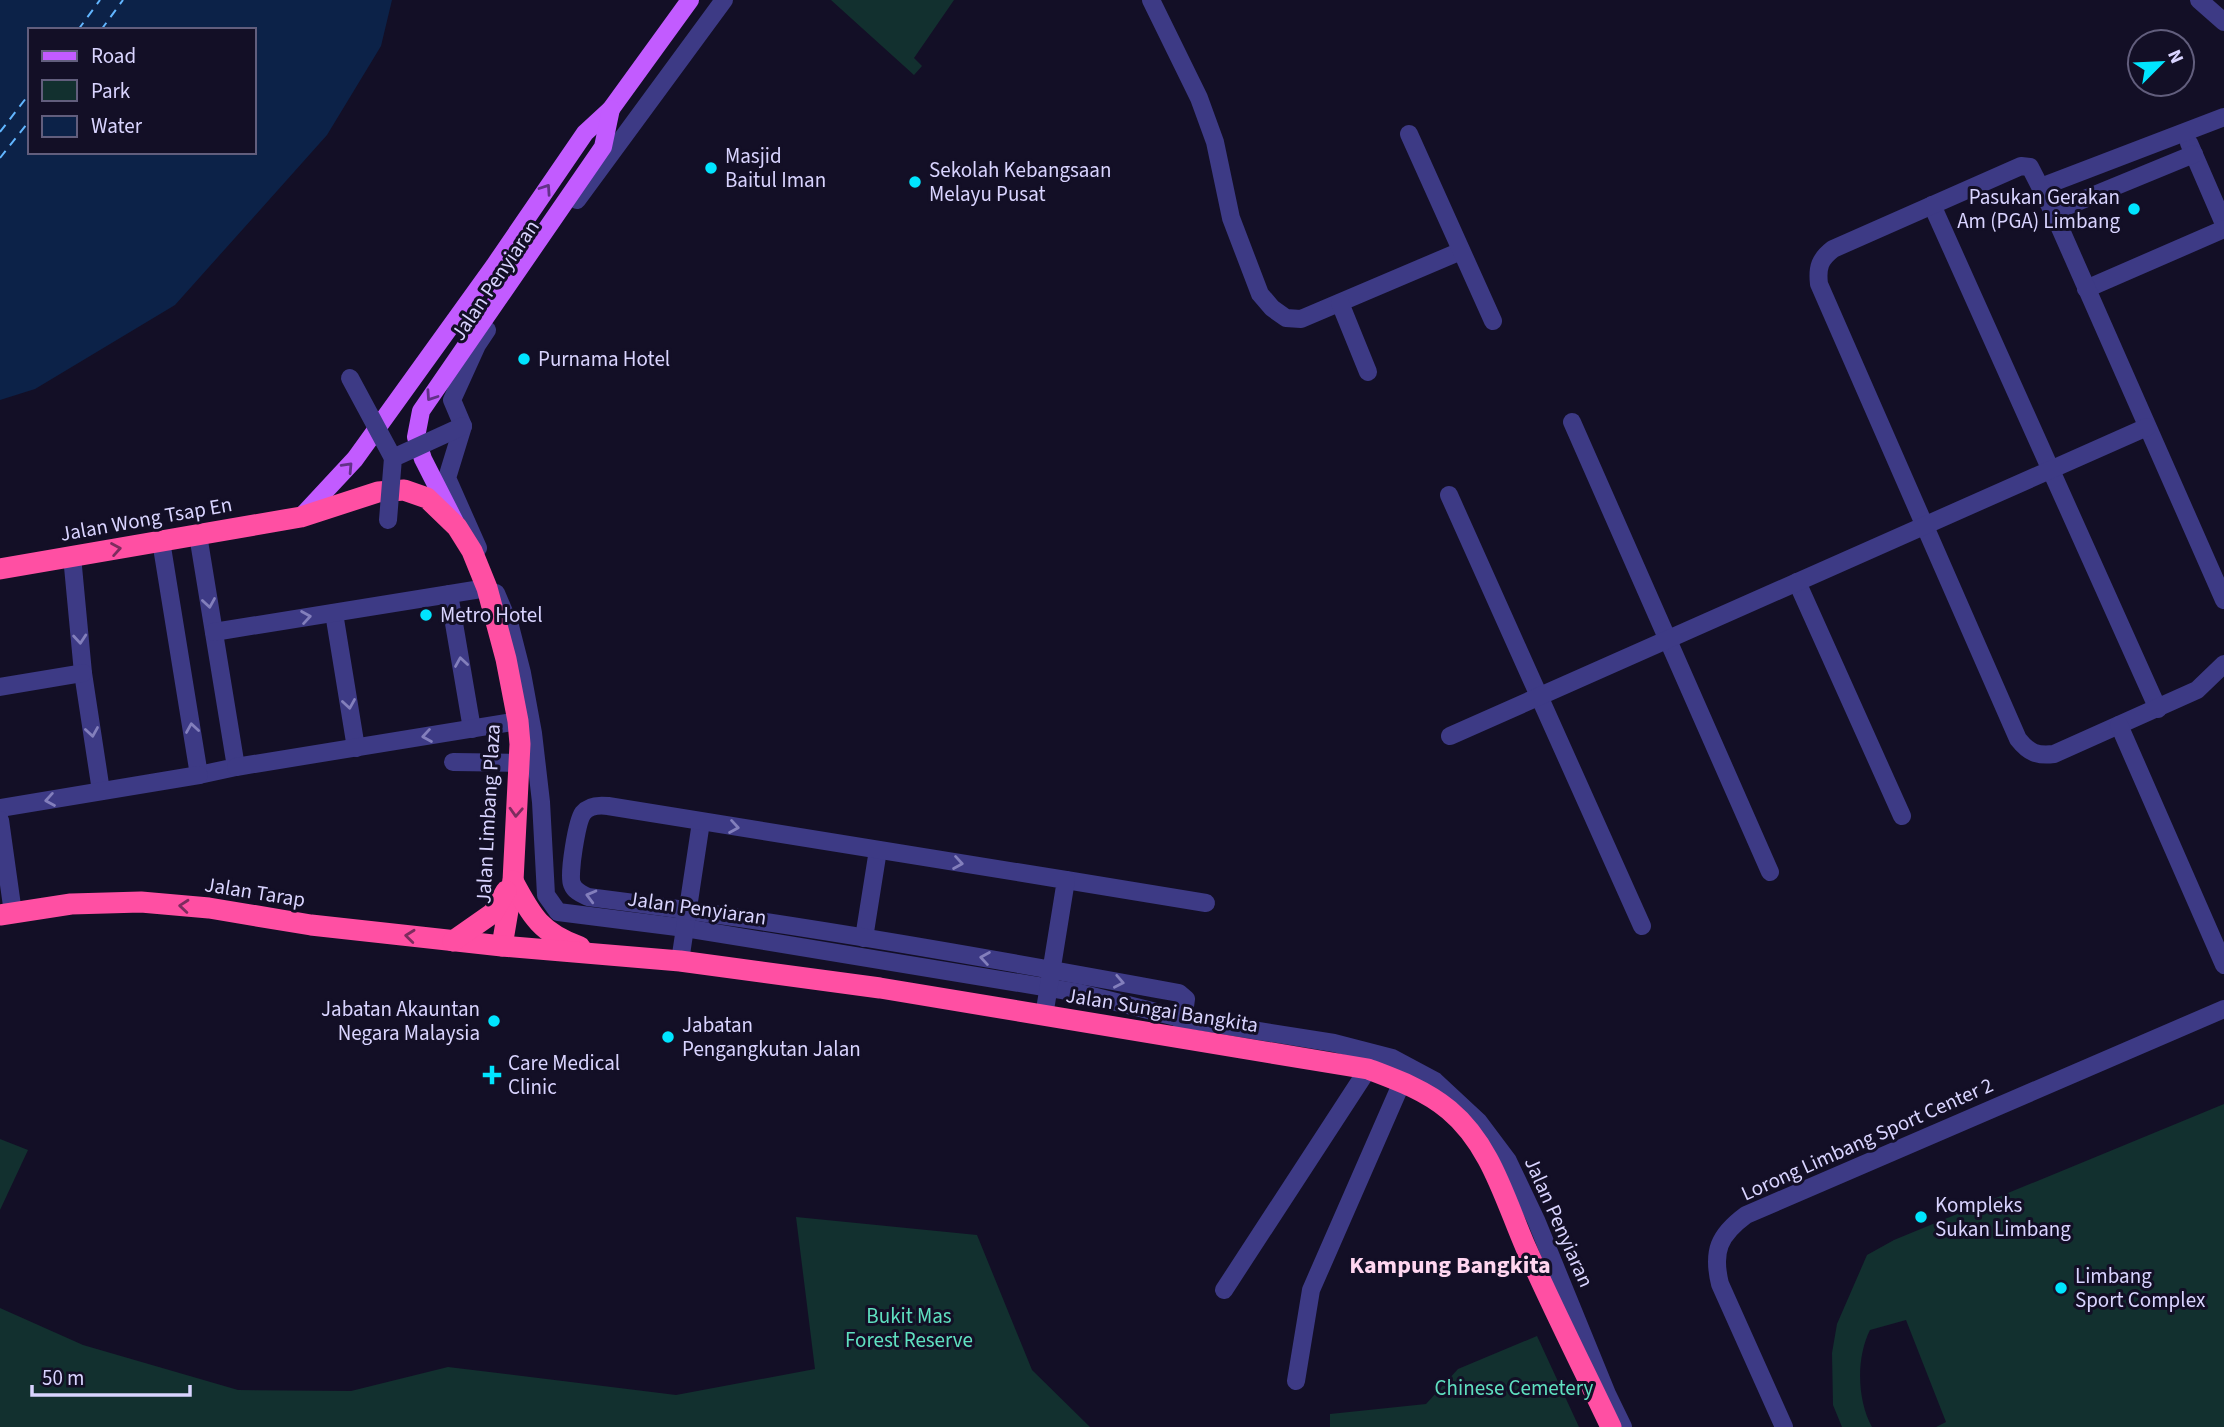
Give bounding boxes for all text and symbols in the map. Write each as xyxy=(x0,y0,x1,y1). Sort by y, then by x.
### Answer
legend xyxy=(28,28,256,154)
north arrow xyxy=(2126,28,2196,98)
text: Road xyxy=(91,41,136,71)
text: N xyxy=(2160,45,2190,68)
text: Park xyxy=(91,76,131,106)
text: Water xyxy=(91,111,143,141)
place label: Masjid Baitul Iman xyxy=(725,141,826,195)
place label: Sekolah Kebangsaan Melayu Pusat xyxy=(929,155,1111,209)
marker: Masjid Baitul Iman xyxy=(703,160,719,176)
marker: Sekolah Kebangsaan Melayu Pusat xyxy=(907,174,923,190)
place label: Pasukan Gerakan Am (PGA) Limbang xyxy=(1957,182,2120,236)
one-way arrow xyxy=(538,184,550,197)
marker: Pasukan Gerakan Am (PGA) Limbang xyxy=(2126,201,2142,217)
street label: Jalan Penyiaran xyxy=(443,214,547,346)
place label: Purnama Hotel xyxy=(538,344,670,374)
marker: Purnama Hotel xyxy=(516,351,532,367)
one-way arrow xyxy=(427,388,440,401)
one-way arrow xyxy=(339,462,352,475)
street label: Jalan Wong Tsap En xyxy=(58,489,234,549)
one-way arrow xyxy=(110,542,121,557)
one-way arrow xyxy=(201,597,216,608)
place label: Metro Hotel xyxy=(440,600,543,630)
marker: Metro Hotel xyxy=(418,607,434,623)
one-way arrow xyxy=(300,610,311,625)
one-way arrow xyxy=(72,634,87,645)
one-way arrow xyxy=(454,656,469,668)
one-way arrow xyxy=(341,698,356,710)
one-way arrow xyxy=(185,722,200,734)
street label: Jalan Limbang Plaza xyxy=(468,723,508,905)
one-way arrow xyxy=(84,726,99,738)
one-way arrow xyxy=(421,728,433,743)
one-way arrow xyxy=(44,792,56,807)
one-way arrow xyxy=(509,807,524,818)
one-way arrow xyxy=(728,819,740,834)
one-way arrow xyxy=(953,855,964,870)
street label: Jalan Tarap xyxy=(202,869,308,915)
street label: Jalan Penyiaran xyxy=(626,883,768,933)
one-way arrow xyxy=(585,890,597,904)
one-way arrow xyxy=(179,899,190,914)
one-way arrow xyxy=(404,929,415,944)
one-way arrow xyxy=(979,951,991,966)
one-way arrow xyxy=(1113,974,1125,989)
street label: Jalan Sungai Bangkita xyxy=(1064,980,1260,1040)
place label: Jabatan Akauntan Negara Malaysia xyxy=(321,994,480,1048)
place label: Jabatan Pengangkutan Jalan xyxy=(682,1010,861,1064)
marker: Jabatan Akauntan Negara Malaysia xyxy=(486,1013,502,1029)
marker: Jabatan Pengangkutan Jalan xyxy=(660,1029,676,1045)
place label: Care Medical Clinic xyxy=(508,1048,620,1102)
marker: Care Medical Clinic xyxy=(482,1065,502,1085)
street label: Lorong Limbang Sport Center 2 xyxy=(1736,1070,1998,1208)
street label: Jalan Penyiaran xyxy=(1517,1152,1601,1292)
place label: Kompleks Sukan Limbang xyxy=(1935,1190,2071,1244)
marker: Kompleks Sukan Limbang xyxy=(1913,1209,1929,1225)
district label: Kampung Bangkita xyxy=(1349,1248,1551,1283)
place label: Limbang Sport Complex xyxy=(2075,1261,2206,1315)
marker: Limbang Sport Complex xyxy=(2053,1280,2069,1296)
park label: Bukit Mas Forest Reserve xyxy=(845,1301,973,1355)
scale bar xyxy=(32,1354,189,1398)
text: 50 m xyxy=(42,1363,84,1393)
park label: Chinese Cemetery xyxy=(1435,1373,1594,1403)

